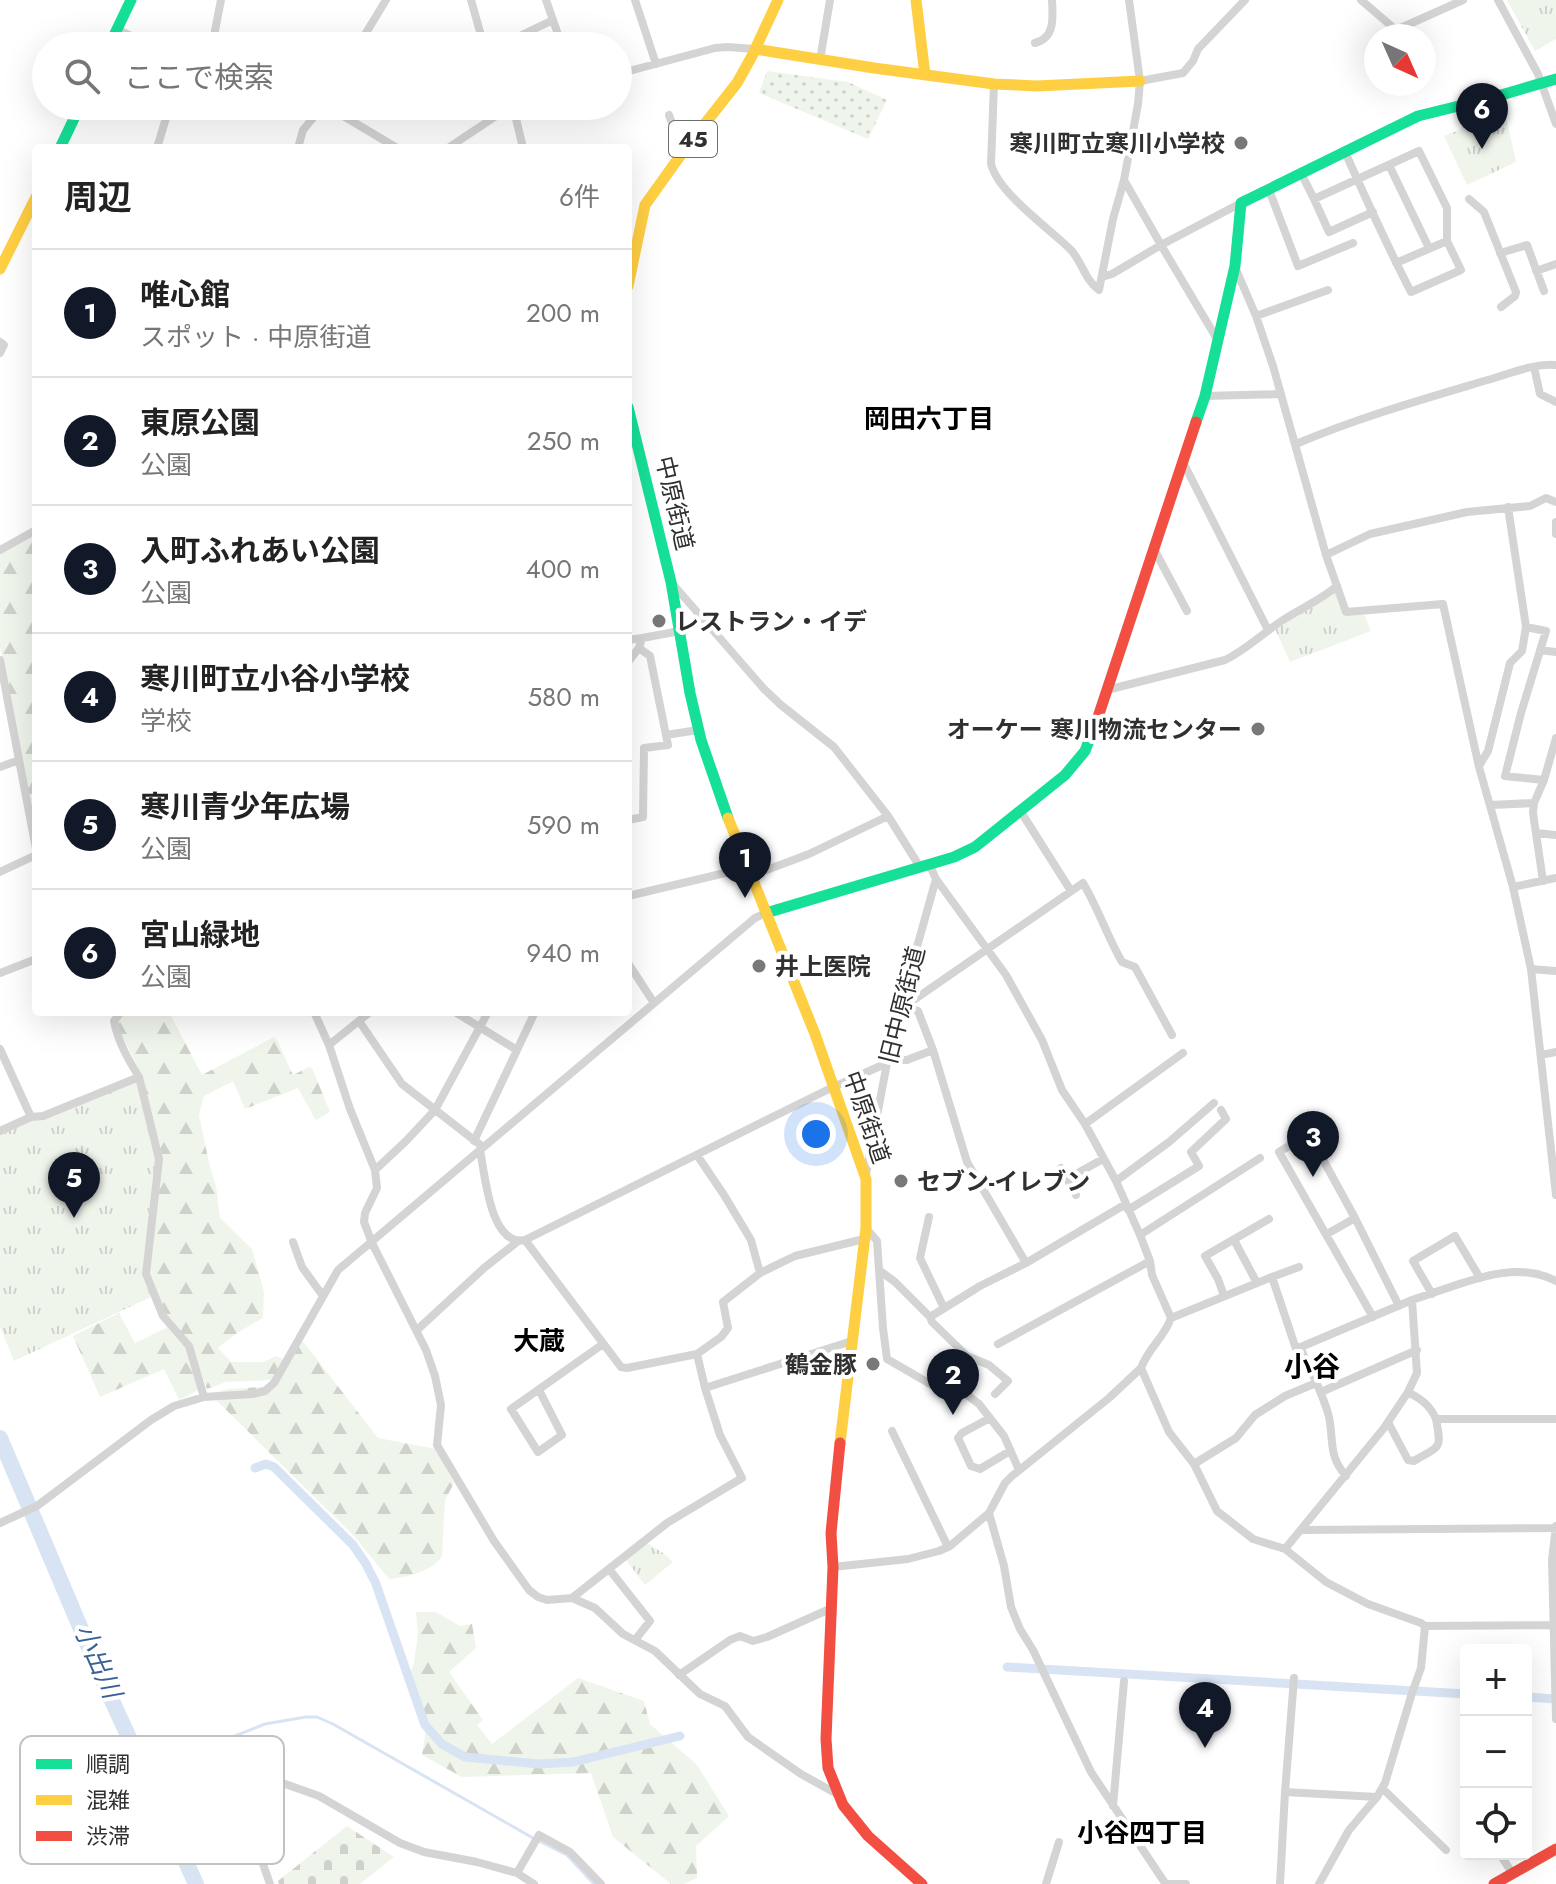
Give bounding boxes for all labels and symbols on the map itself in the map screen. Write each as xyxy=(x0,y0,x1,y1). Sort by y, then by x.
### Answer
north arrow xyxy=(1364,24,1436,96)
pin: 6 xyxy=(1456,83,1508,149)
road number: 45 xyxy=(669,121,717,157)
place label: 寒川町立寒川小学校 xyxy=(1009,126,1225,161)
marker: 寒川町立寒川小学校 xyxy=(1232,134,1250,152)
district label: 岡田六丁目 xyxy=(864,400,994,438)
street label: 中原街道 xyxy=(647,452,703,554)
place label: レストラン・イデ xyxy=(675,604,867,639)
marker: レストラン・イデ xyxy=(650,612,668,630)
place label: オーケー 寒川物流センター xyxy=(947,712,1242,747)
marker: オーケー 寒川物流センター xyxy=(1249,720,1267,738)
pin: 1 xyxy=(719,832,771,898)
street label: 旧中原街道 xyxy=(871,943,933,1067)
place label: 井上医院 xyxy=(775,949,871,984)
marker: 井上医院 xyxy=(750,957,768,975)
street label: 中原街道 xyxy=(835,1066,899,1168)
pin: 3 xyxy=(1287,1111,1339,1177)
your location xyxy=(796,1114,836,1154)
pin: 5 xyxy=(48,1152,100,1218)
place label: セブン-イレブン xyxy=(917,1164,1090,1199)
marker: セブン-イレブン xyxy=(892,1172,910,1190)
district label: 大蔵 xyxy=(513,1322,565,1360)
district label: 小谷 xyxy=(1284,1346,1340,1387)
place label: 鶴金豚 xyxy=(785,1347,857,1382)
pin: 2 xyxy=(927,1349,979,1415)
marker: 鶴金豚 xyxy=(864,1355,882,1373)
water label: 小出川 xyxy=(65,1618,132,1707)
pin: 4 xyxy=(1179,1682,1231,1748)
legend xyxy=(20,1736,284,1864)
text: 順調 xyxy=(86,1748,130,1780)
text: 混雑 xyxy=(86,1784,130,1816)
district label: 小谷四丁目 xyxy=(1077,1814,1207,1852)
text: 渋滞 xyxy=(86,1820,130,1852)

